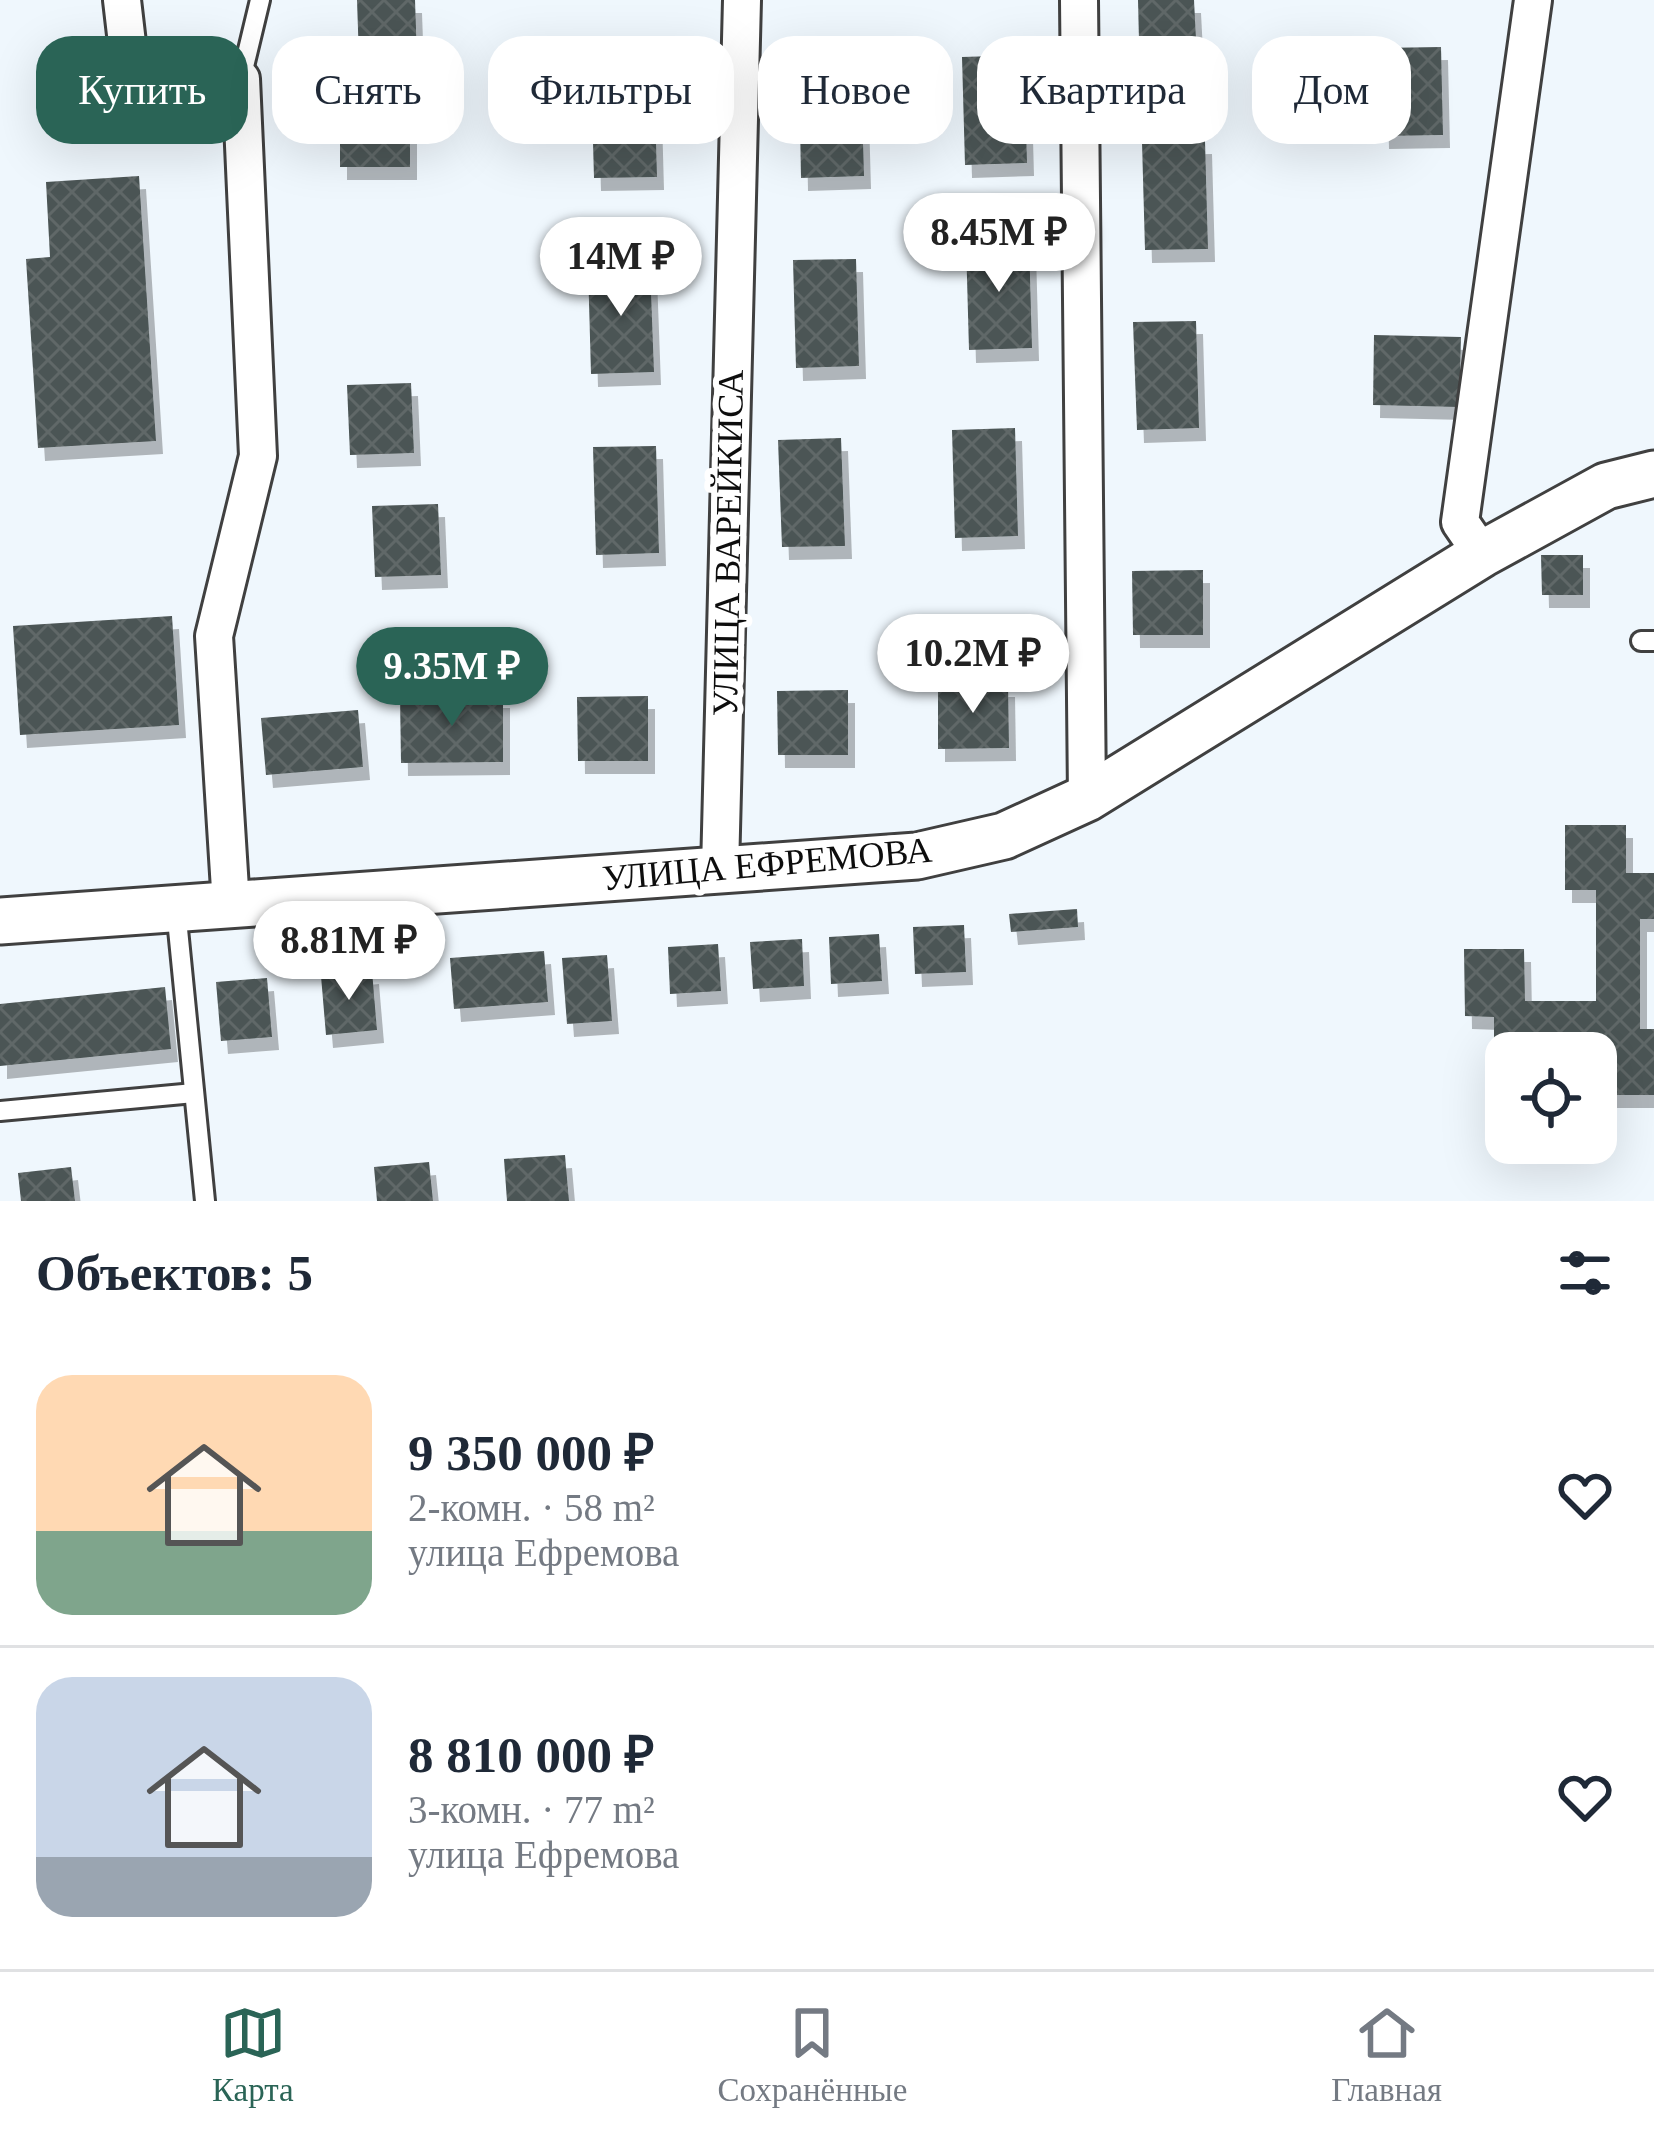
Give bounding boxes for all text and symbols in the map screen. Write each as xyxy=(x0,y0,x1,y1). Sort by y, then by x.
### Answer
chip: Купить xyxy=(36,36,248,144)
chip: Снять xyxy=(272,36,464,144)
chip: Фильтры xyxy=(488,36,734,144)
chip: Новое xyxy=(758,36,953,144)
chip: Квартира xyxy=(977,36,1228,144)
chip: Дом xyxy=(1252,36,1411,144)
pin: 8.45M ₽ xyxy=(888,193,1110,295)
text: 8.45M ₽ xyxy=(930,210,1068,253)
pin: 14M ₽ xyxy=(537,217,705,319)
text: 14M ₽ xyxy=(567,234,675,277)
street label: УЛИЦА ВАРЕЙКИСА xyxy=(705,369,751,717)
pin: 10.2M ₽ xyxy=(862,614,1084,716)
pin: 9.35M ₽ xyxy=(341,627,563,729)
text: 10.2M ₽ xyxy=(904,631,1042,674)
text: 9.35M ₽ xyxy=(383,644,521,687)
street label: УЛИЦА ЕФРЕМОВА xyxy=(600,830,934,898)
pin: 8.81M ₽ xyxy=(238,901,460,1003)
text: 8.81M ₽ xyxy=(280,918,418,961)
map controls xyxy=(1485,1032,1617,1164)
button: locate xyxy=(1485,1032,1617,1164)
icon: filters xyxy=(1552,1240,1618,1306)
text: Объектов: 5 xyxy=(36,1245,313,1301)
icon: home xyxy=(132,1423,276,1567)
text: 9 350 000 ₽ xyxy=(408,1425,654,1481)
icon: heart xyxy=(1552,1462,1618,1528)
text: 2-комн. · 58 m² xyxy=(408,1486,655,1529)
text: улица Ефремова xyxy=(408,1531,679,1574)
icon: home xyxy=(132,1725,276,1869)
text: 8 810 000 ₽ xyxy=(408,1727,654,1783)
icon: heart xyxy=(1552,1764,1618,1830)
text: 3-комн. · 77 m² xyxy=(408,1788,655,1831)
text: улица Ефремова xyxy=(408,1833,679,1876)
tab: Карта xyxy=(212,2000,294,2109)
tab: Сохранённые xyxy=(718,2000,907,2109)
tab: Главная xyxy=(1331,2000,1442,2109)

